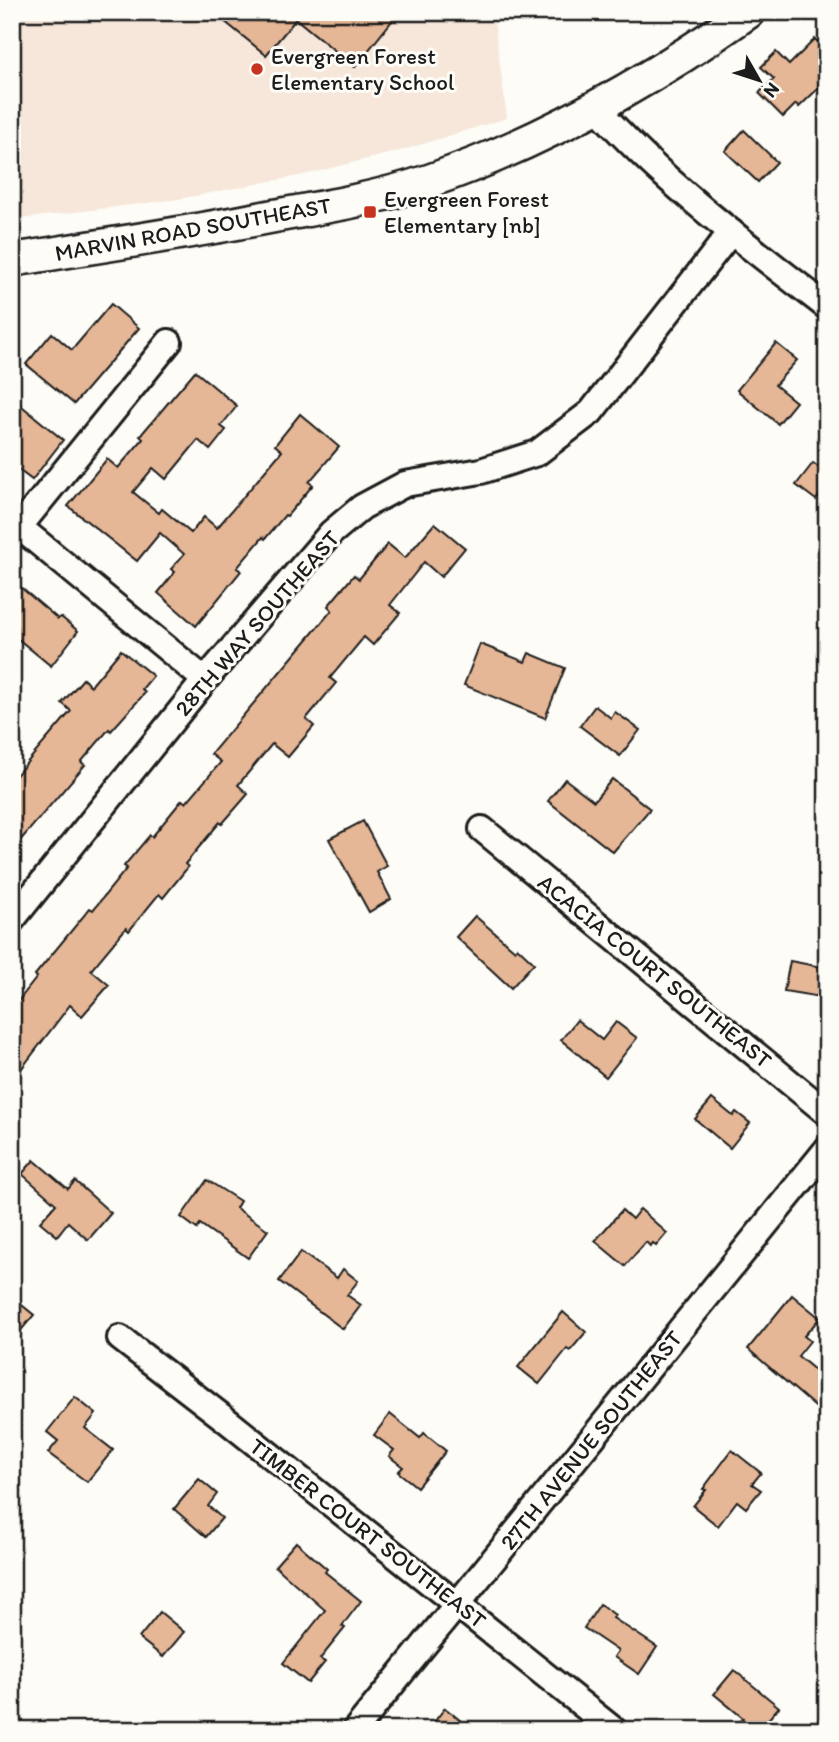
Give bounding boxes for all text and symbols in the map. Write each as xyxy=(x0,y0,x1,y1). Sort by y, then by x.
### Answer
place label: Evergreen Forest Elementary School xyxy=(271,42,455,96)
north arrow xyxy=(724,46,794,116)
marker: Evergreen Forest Elementary School xyxy=(249,61,265,77)
text: N xyxy=(759,78,785,103)
place label: Evergreen Forest Elementary [nb] xyxy=(384,185,549,239)
street label: MARVIN ROAD SOUTHEAST xyxy=(53,191,333,267)
marker: Evergreen Forest Elementary [nb] xyxy=(362,204,378,220)
street label: 28TH WAY SOUTHEAST xyxy=(169,524,345,722)
street label: ACACIA COURT SOUTHEAST xyxy=(532,868,778,1074)
street label: 27TH AVENUE SOUTHEAST xyxy=(494,1325,688,1555)
street label: TIMBER COURT SOUTHEAST xyxy=(244,1432,492,1634)

